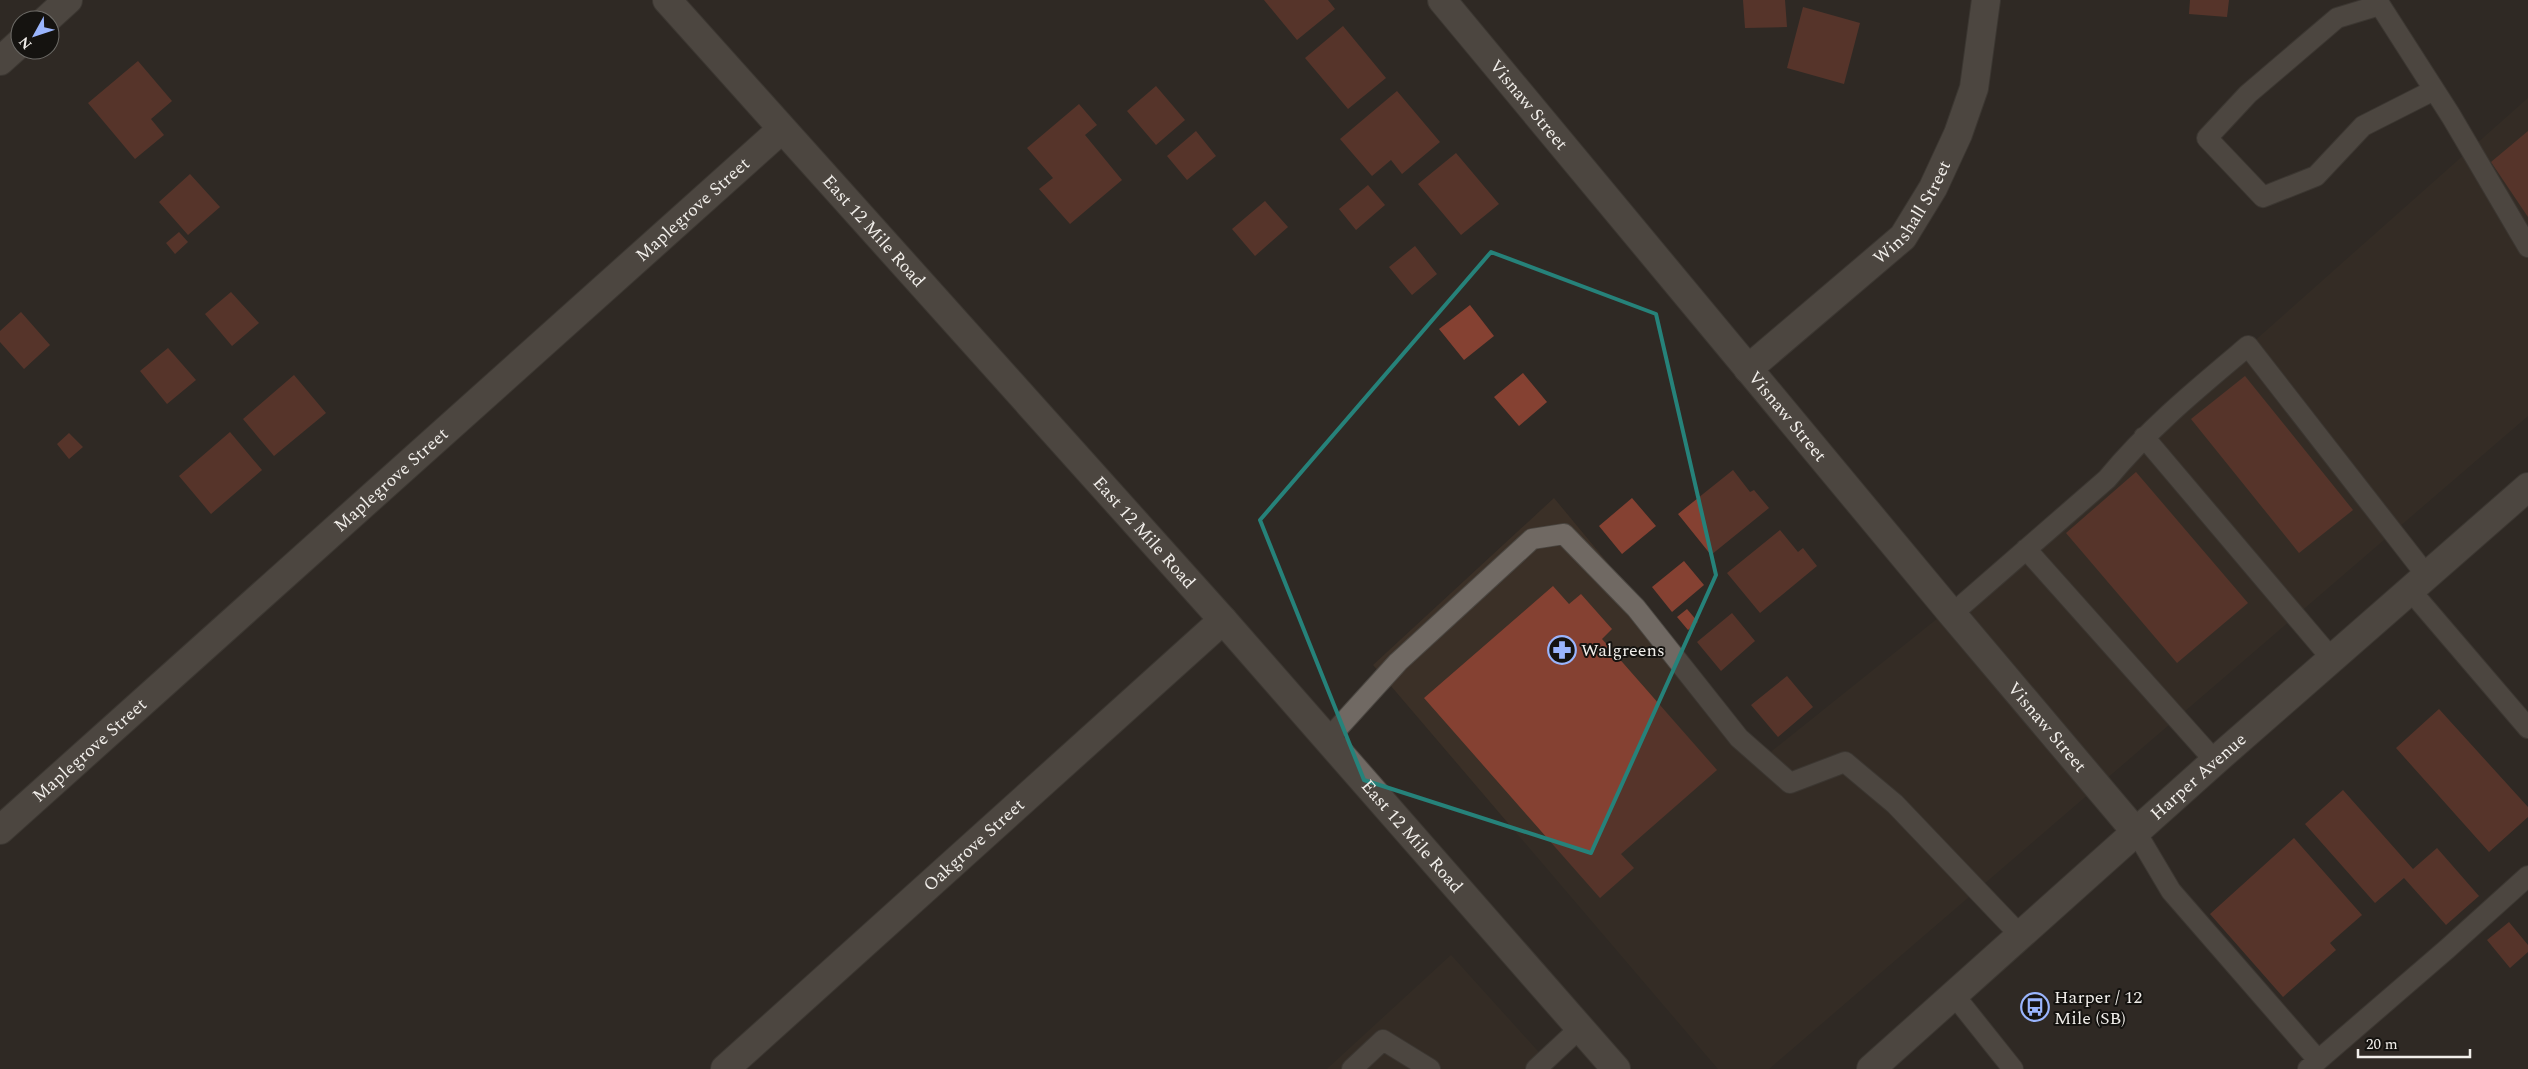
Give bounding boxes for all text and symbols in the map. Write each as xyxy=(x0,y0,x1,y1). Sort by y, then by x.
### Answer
north arrow xyxy=(10,10,60,60)
text: N xyxy=(14,32,37,54)
street label: Visnaw Street xyxy=(1483,54,1574,156)
street label: Maplegrove Street xyxy=(629,151,756,268)
street label: Winshall Street xyxy=(1867,156,1958,271)
street label: East 12 Mile Road xyxy=(816,169,932,294)
street label: Visnaw Street xyxy=(1741,365,1833,468)
street label: Maplegrove Street xyxy=(328,421,455,539)
street label: East 12 Mile Road xyxy=(1086,470,1202,595)
pharmacy icon: Walgreens xyxy=(1547,635,1577,665)
place label: Walgreens xyxy=(1581,637,1665,664)
street label: Visnaw Street xyxy=(2001,676,2093,779)
street label: Maplegrove Street xyxy=(26,691,153,809)
street label: Harper Avenue xyxy=(2144,726,2253,827)
street label: East 12 Mile Road xyxy=(1354,774,1469,899)
street label: Oakgrove Street xyxy=(917,792,1031,898)
place label: Harper / 12 Mile (SB) xyxy=(2054,984,2142,1032)
bus stop icon: Harper / 12 Mile (SB) xyxy=(2020,992,2050,1022)
scale bar xyxy=(2358,1026,2470,1058)
text: 20 m xyxy=(2366,1033,2398,1056)

